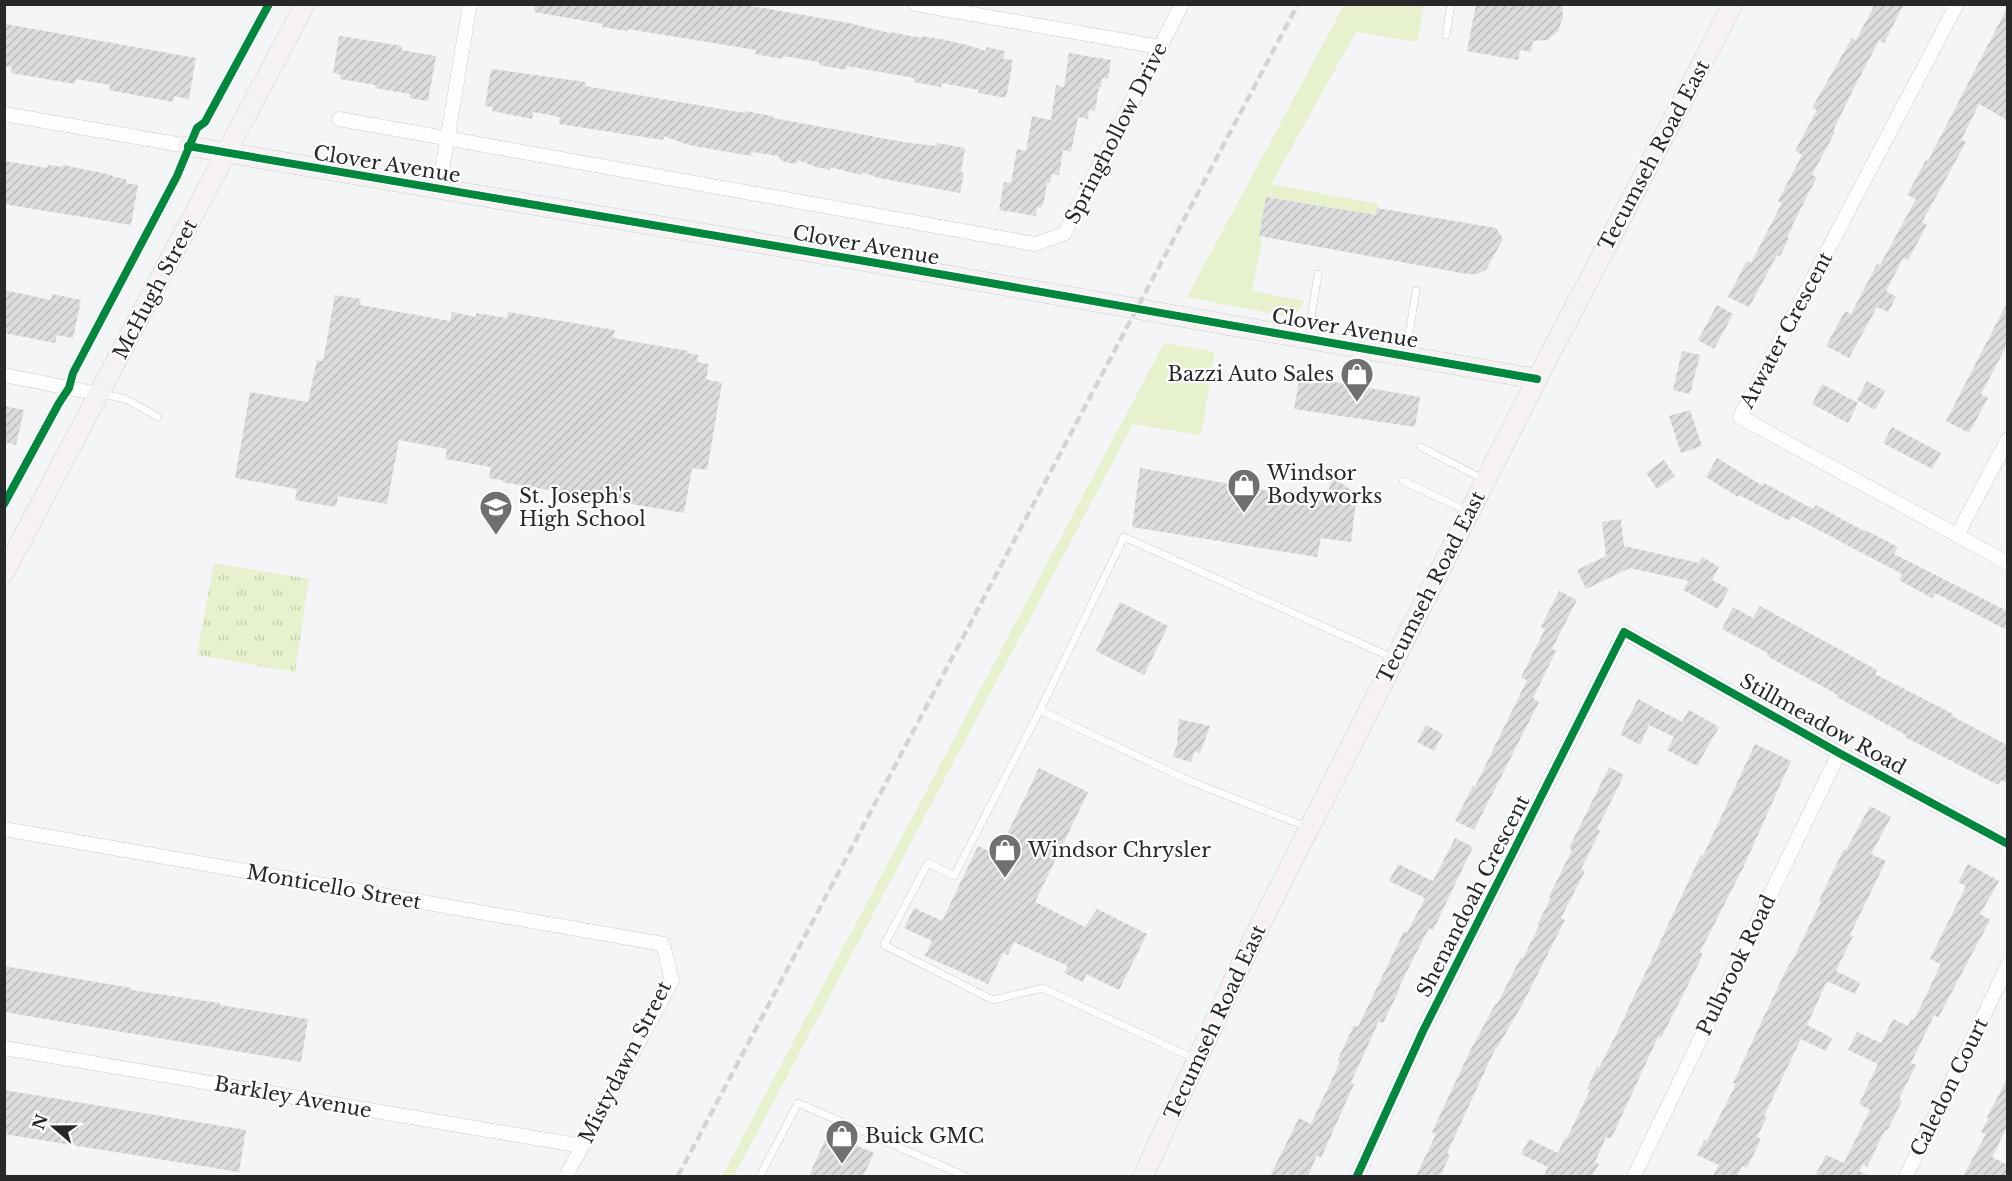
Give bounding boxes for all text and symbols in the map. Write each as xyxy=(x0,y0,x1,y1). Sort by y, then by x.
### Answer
street label: Springhollow Drive xyxy=(1060,38,1172,228)
street label: Tecumseh Road East xyxy=(1594,55,1715,254)
street label: Clover Avenue xyxy=(312,141,462,187)
street label: McHugh Street xyxy=(108,214,202,363)
street label: Clover Avenue xyxy=(791,220,941,270)
street label: Atwater Crescent xyxy=(1734,247,1838,413)
street label: Clover Avenue xyxy=(1270,303,1420,353)
shop icon: Bazzi Auto Sales xyxy=(1339,356,1375,403)
place label: Bazzi Auto Sales xyxy=(1168,362,1334,386)
place label: Windsor Bodyworks xyxy=(1266,461,1382,508)
shop icon: Windsor Bodyworks xyxy=(1226,467,1262,514)
place label: St. Joseph's High School xyxy=(519,484,646,531)
street label: Tecumseh Road East xyxy=(1372,487,1490,687)
school or university icon: St. Joseph's High School xyxy=(478,489,514,536)
street label: Stillmeadow Road xyxy=(1736,668,1910,780)
street label: Shenandoah Crescent xyxy=(1412,791,1535,1001)
shop icon: Windsor Chrysler xyxy=(987,832,1023,879)
place label: Windsor Chrysler xyxy=(1027,838,1211,862)
street label: Monticello Street xyxy=(245,860,423,914)
street label: Pulbrook Road xyxy=(1692,891,1780,1039)
street label: Tecumseh Road East xyxy=(1159,920,1271,1123)
street label: Mistydawn Street xyxy=(574,977,676,1147)
street label: Caledon Court xyxy=(1905,1014,1993,1160)
street label: Barkley Avenue xyxy=(212,1071,374,1123)
north arrow xyxy=(24,1097,84,1157)
text: N xyxy=(28,1111,52,1132)
shop icon: Buick GMC xyxy=(824,1118,860,1165)
place label: Buick GMC xyxy=(865,1124,984,1148)

